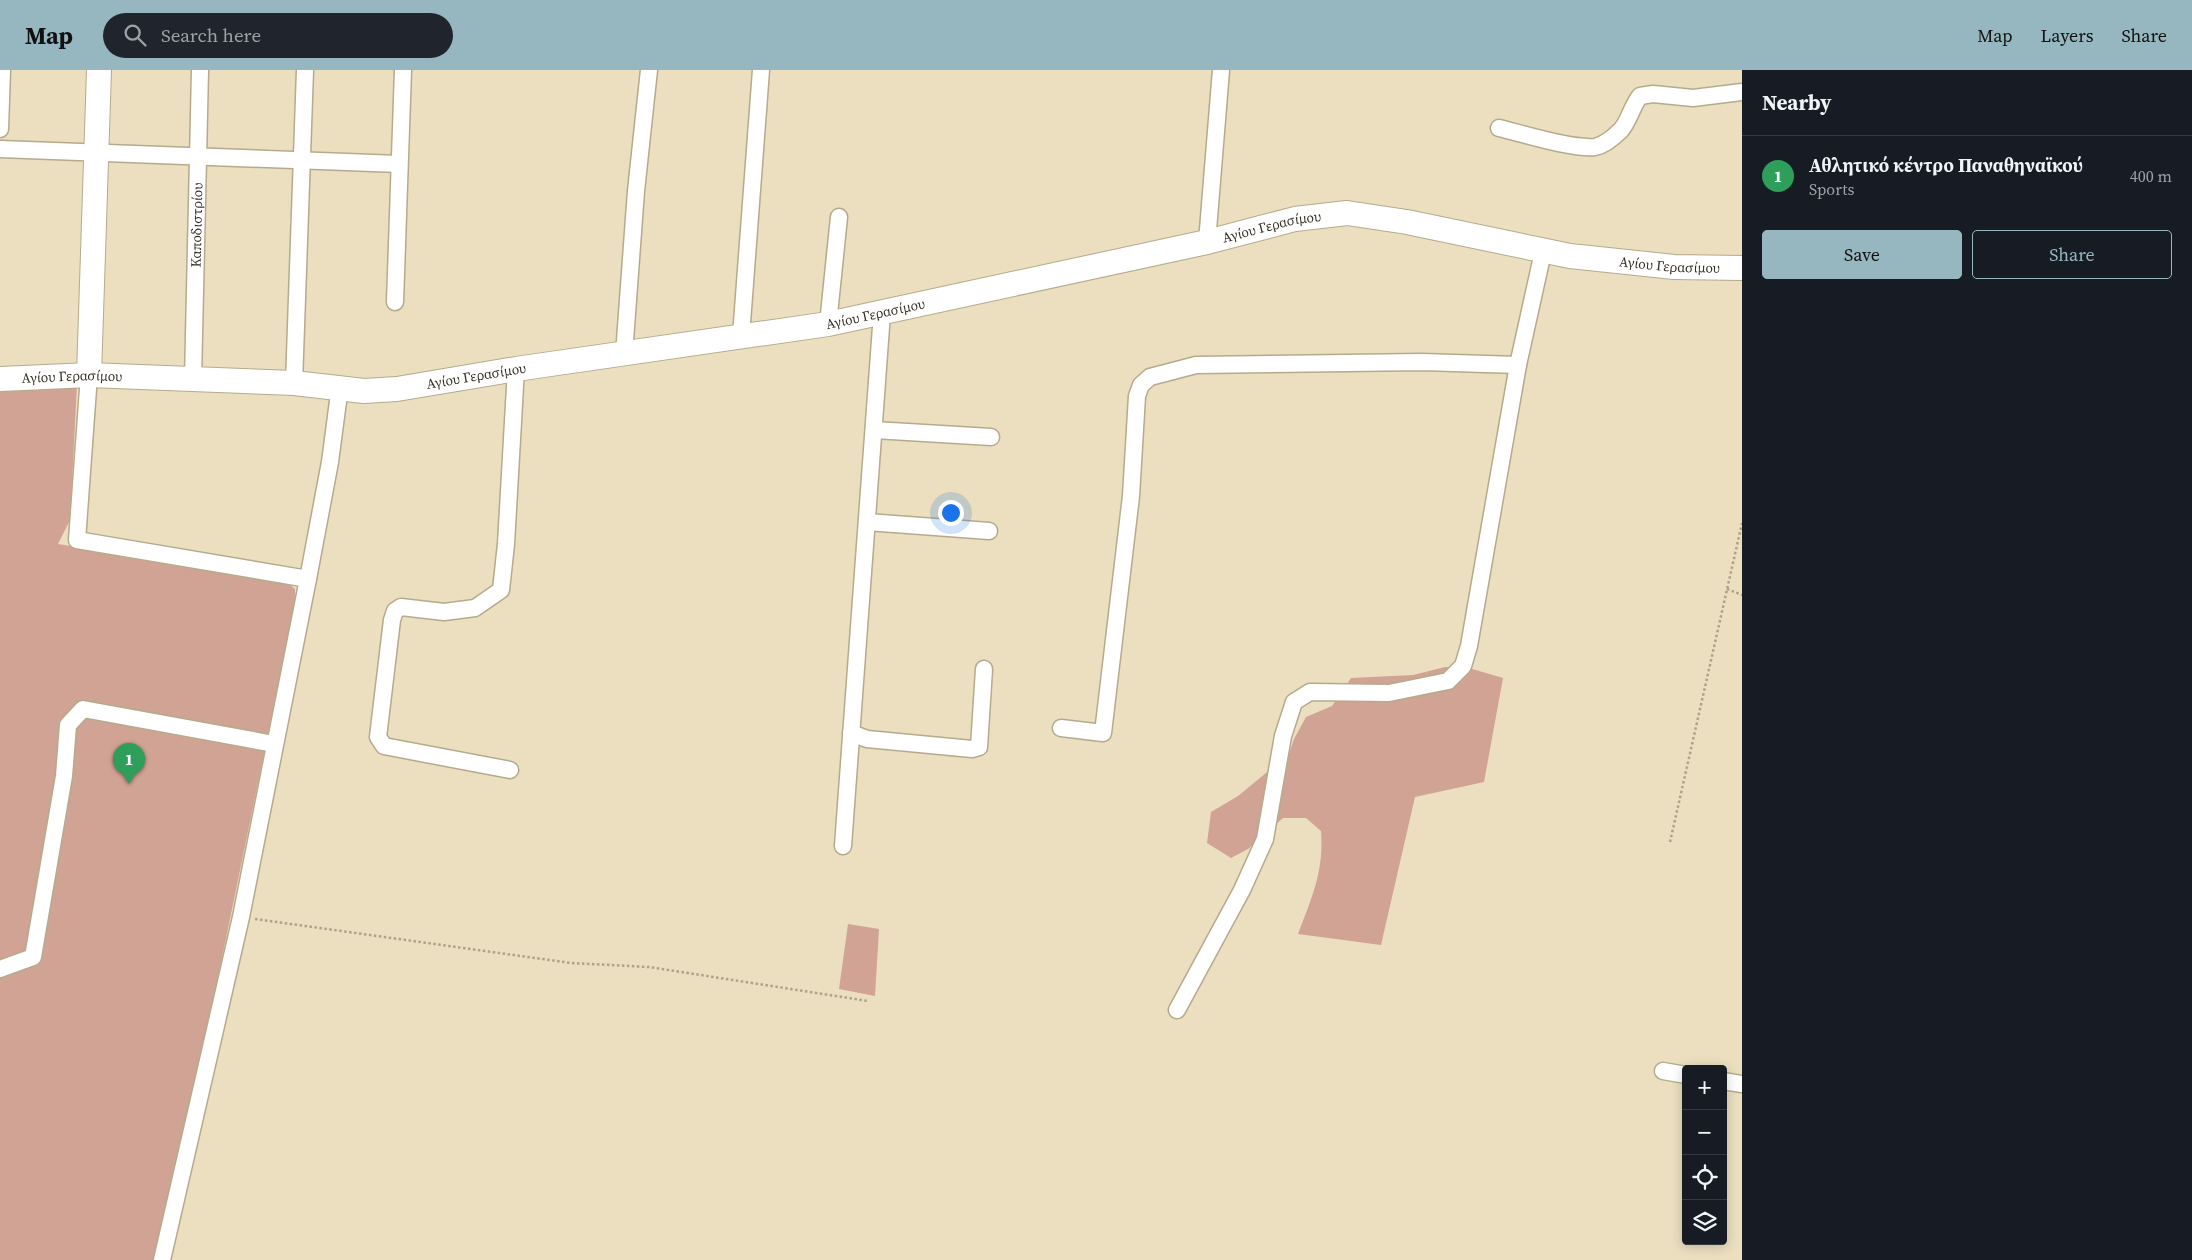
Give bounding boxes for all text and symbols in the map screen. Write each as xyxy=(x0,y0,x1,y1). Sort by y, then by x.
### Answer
search box xyxy=(103,13,453,58)
text: Map xyxy=(25,19,73,52)
icon: search xyxy=(121,21,149,49)
text: Search here xyxy=(161,22,261,48)
text: Map xyxy=(1977,23,2012,48)
text: Layers xyxy=(2040,23,2093,48)
text: Share xyxy=(2121,23,2167,48)
text: Nearby xyxy=(1762,88,1832,117)
text: Αθλητικό κέντρο Παναθηναϊκού xyxy=(1809,152,2083,178)
text: 1 xyxy=(1774,165,1782,187)
text: 400 m xyxy=(2130,165,2172,187)
text: Sports xyxy=(1809,178,1854,200)
street label: Καποδιστρίου xyxy=(186,182,207,268)
street label: Αγίου Γερασίμου xyxy=(1220,206,1322,248)
button: Save xyxy=(1762,230,1962,279)
button: Share xyxy=(1972,230,2172,279)
street label: Αγίου Γερασίμου xyxy=(1618,251,1720,278)
street label: Αγίου Γερασίμου xyxy=(824,293,927,334)
street label: Αγίου Γερασίμου xyxy=(425,358,527,394)
street label: Αγίου Γερασίμου xyxy=(21,365,123,388)
your location xyxy=(938,500,964,526)
pin: 1 xyxy=(113,743,145,784)
map controls xyxy=(1682,1065,1727,1245)
button: + xyxy=(1682,1065,1727,1110)
button: − xyxy=(1682,1110,1727,1155)
button: locate xyxy=(1682,1155,1727,1200)
button: layers xyxy=(1682,1200,1727,1245)

